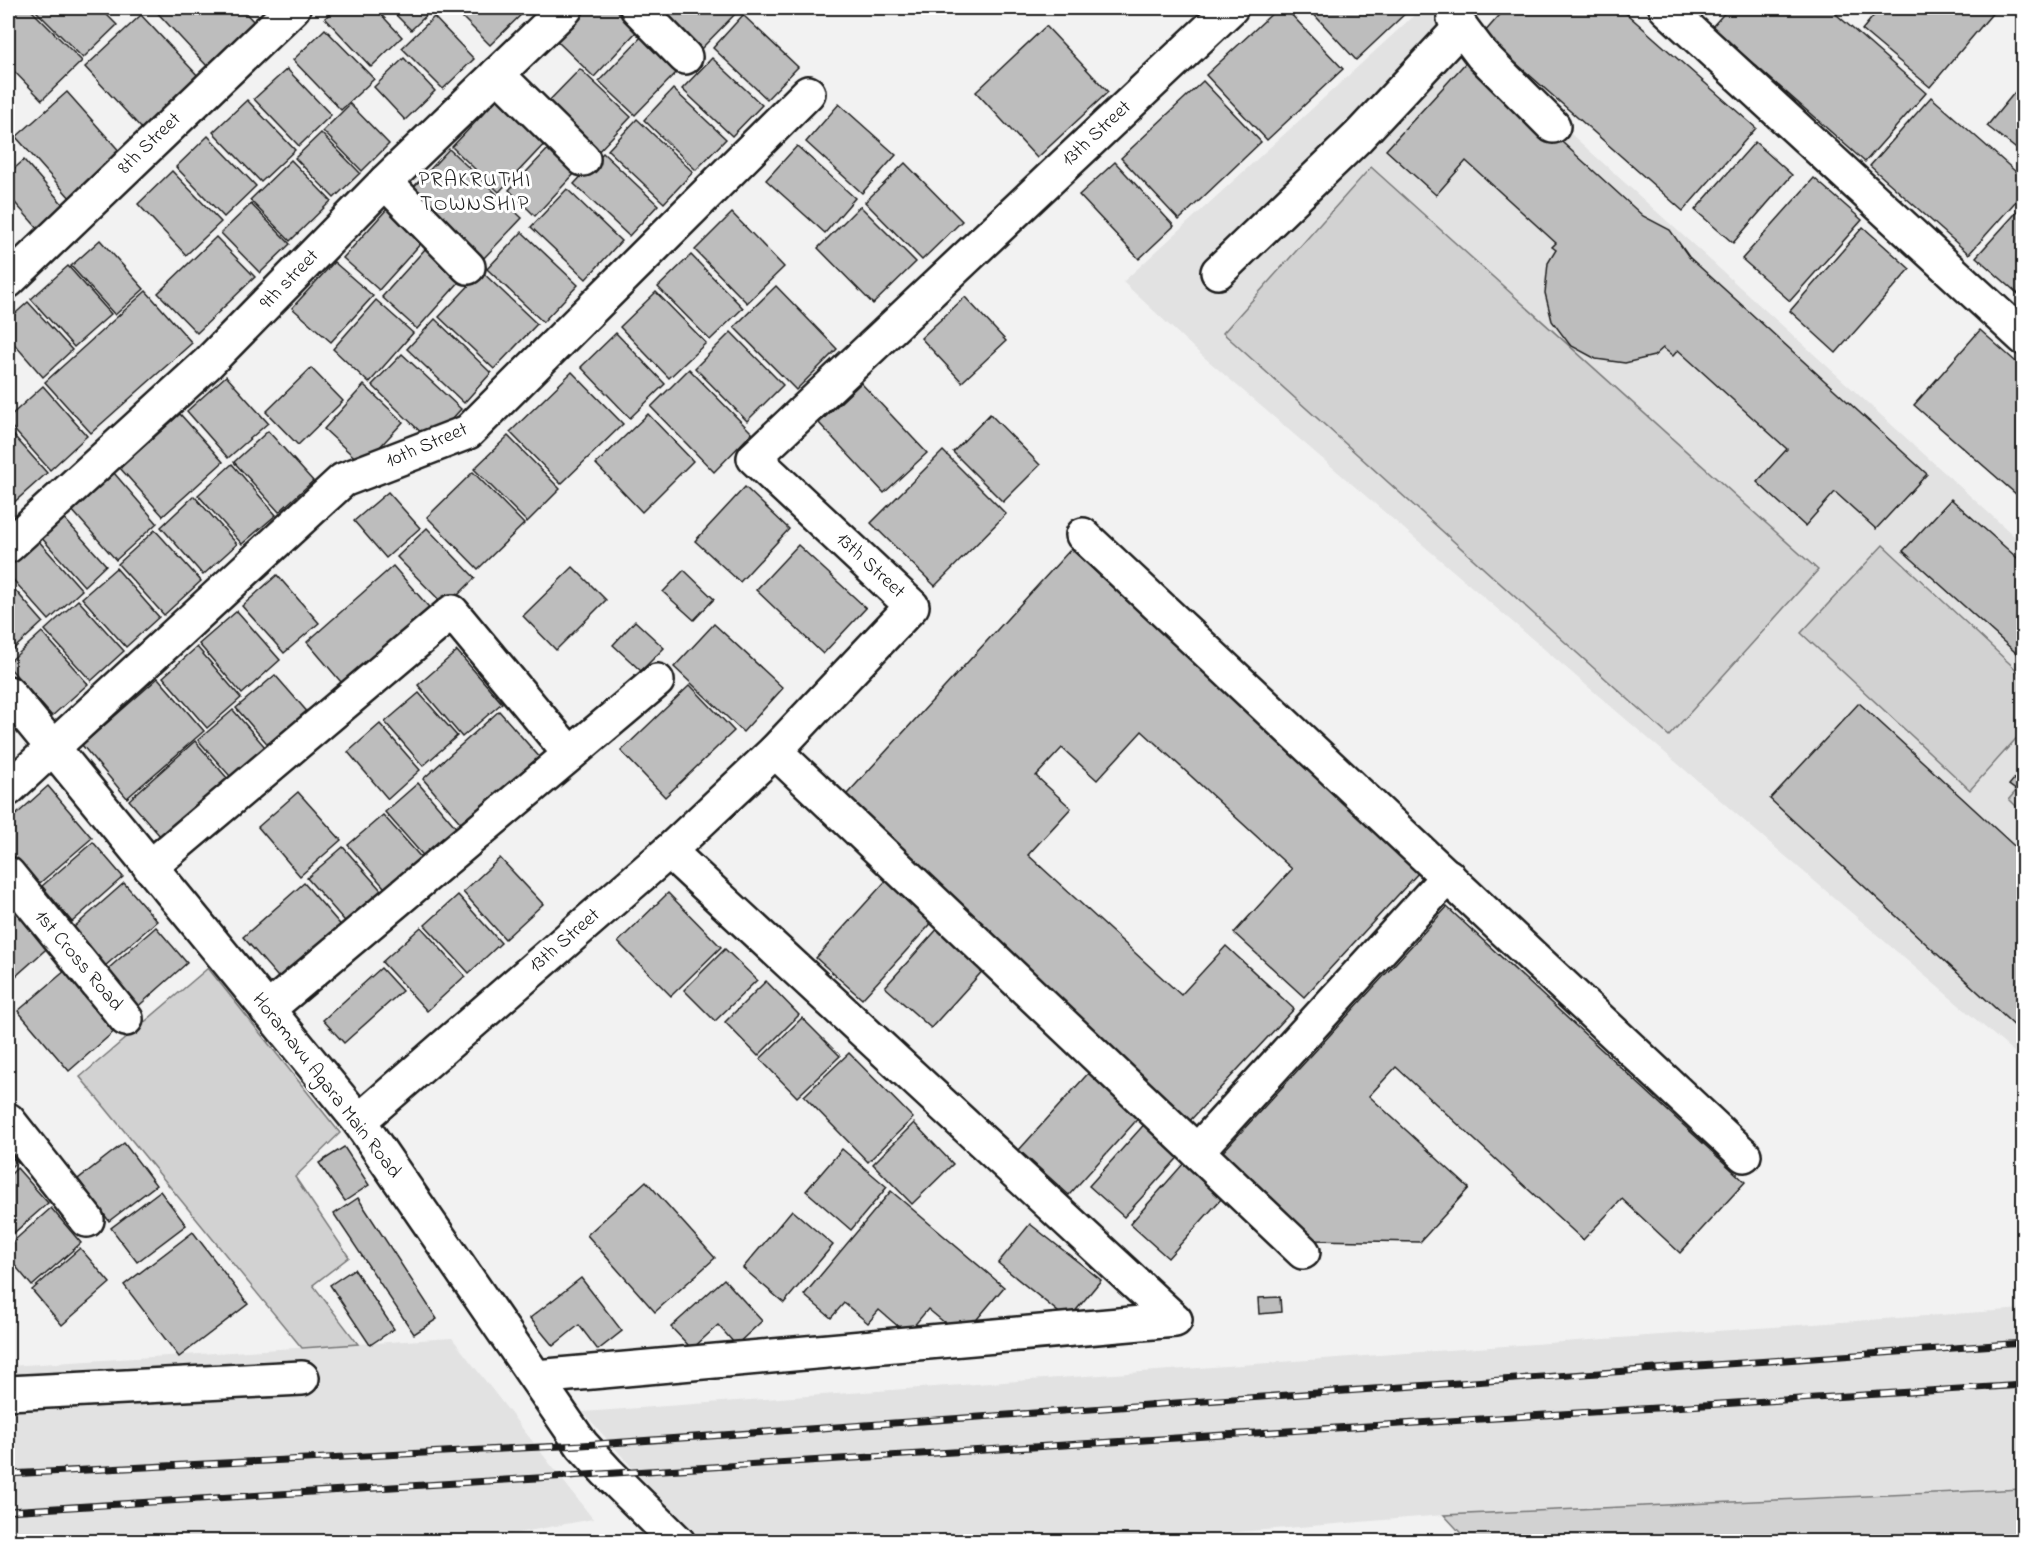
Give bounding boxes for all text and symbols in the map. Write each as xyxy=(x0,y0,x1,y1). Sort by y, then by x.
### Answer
street label: 13th Street xyxy=(1056,94,1139,174)
street label: 8th Street xyxy=(111,106,189,182)
district label: PRAKRUTHI TOWNSHIP xyxy=(418,166,532,220)
street label: 9th street xyxy=(254,243,327,317)
street label: 10th Street xyxy=(381,416,473,476)
street label: 13th Street xyxy=(829,526,912,606)
street label: 13th Street xyxy=(523,902,607,980)
street label: 1st Cross Road xyxy=(27,904,129,1018)
street label: Horamavu Agara Main Road xyxy=(243,987,408,1186)

